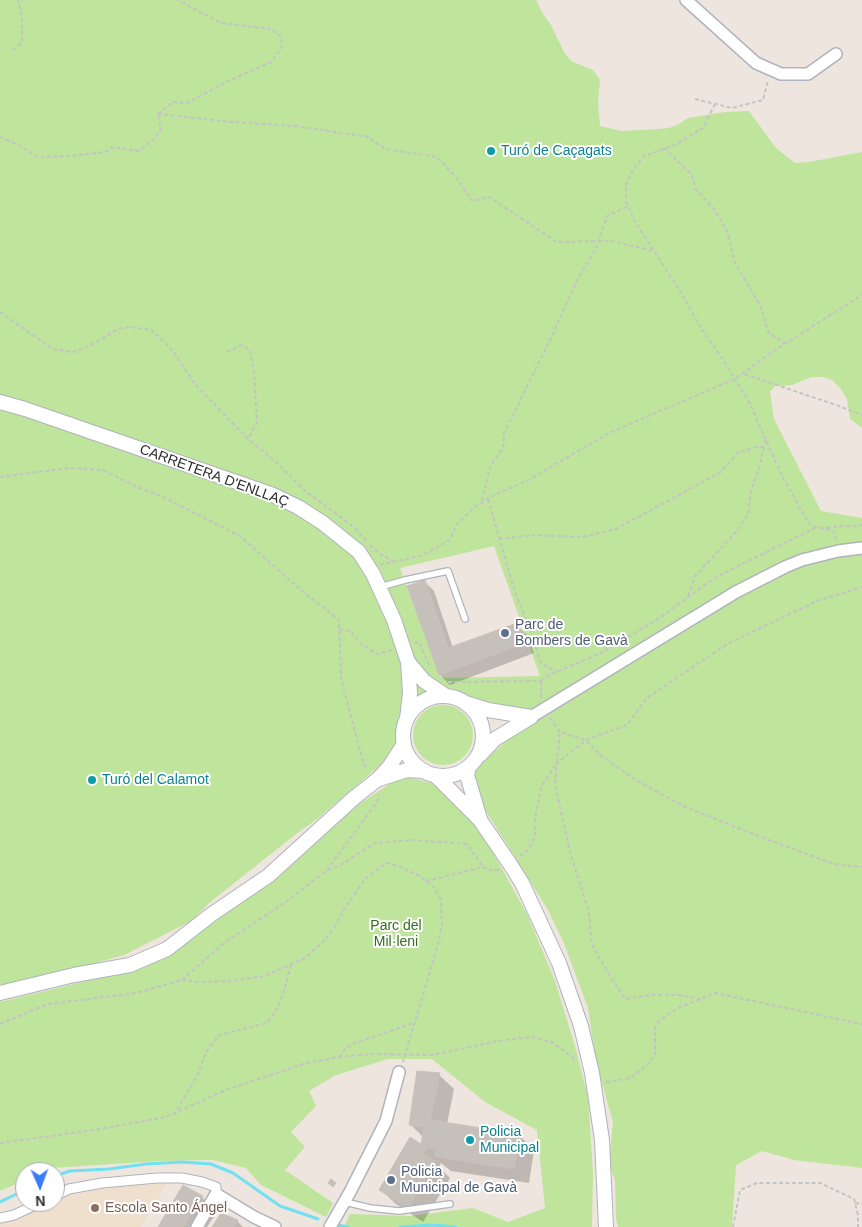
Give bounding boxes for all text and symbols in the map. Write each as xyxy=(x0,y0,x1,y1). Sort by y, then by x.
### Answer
place label: Turó de Caçagats xyxy=(501,143,612,159)
marker: Turó de Caçagats xyxy=(485,145,497,157)
street label: CARRETERA D'ENLLAÇ xyxy=(137,441,291,511)
place label: Parc de Bombers de Gavà xyxy=(515,617,628,650)
marker: Parc de Bombers de Gavà xyxy=(499,627,511,639)
place label: Turó del Calamot xyxy=(102,772,209,788)
marker: Turó del Calamot xyxy=(86,774,98,786)
park label: Parc del Mil·leni xyxy=(370,918,422,950)
place label: Policia Municipal xyxy=(480,1124,539,1156)
marker: Policia Municipal xyxy=(464,1134,476,1146)
north arrow xyxy=(15,1162,65,1212)
place label: Policia Municipal de Gavà xyxy=(401,1164,517,1196)
marker: Policia Municipal de Gavà xyxy=(385,1174,397,1186)
text: N xyxy=(35,1193,46,1209)
place label: Escola Santo Ángel xyxy=(105,1200,227,1216)
marker: Escola Santo Ángel xyxy=(89,1202,101,1214)

